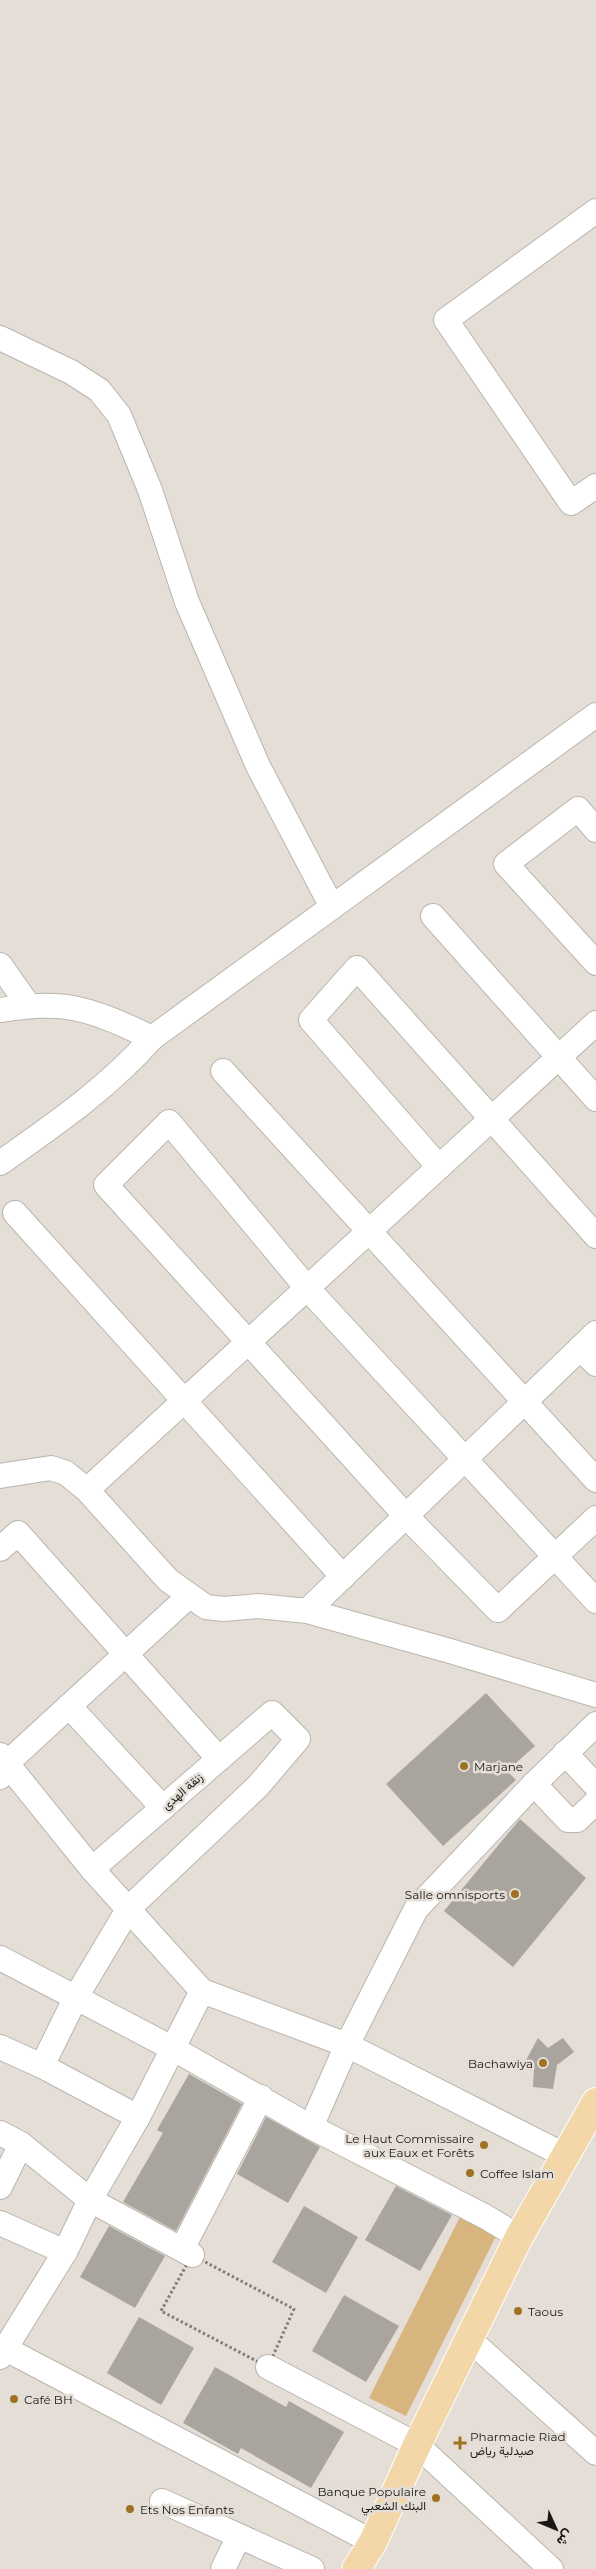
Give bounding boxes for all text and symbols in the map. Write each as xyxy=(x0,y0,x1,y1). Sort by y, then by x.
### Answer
place label: Marjane xyxy=(474,1759,523,1774)
marker: Marjane xyxy=(458,1760,470,1772)
street label: زنقة الهدى xyxy=(159,1769,206,1814)
place label: Salle omnisports xyxy=(405,1887,505,1902)
marker: Salle omnisports xyxy=(509,1888,521,1900)
place label: Bachawiya xyxy=(468,2056,533,2071)
marker: Bachawiya xyxy=(537,2057,549,2069)
place label: Le Haut Commissaire aux Eaux et Forêts xyxy=(345,2131,474,2160)
marker: Le Haut Commissaire aux Eaux et Forêts xyxy=(478,2139,490,2151)
place label: Coffee Islam xyxy=(480,2166,554,2181)
marker: Coffee Islam xyxy=(464,2167,476,2179)
place label: Taous xyxy=(528,2304,563,2319)
marker: Taous xyxy=(512,2305,524,2317)
place label: Café BH xyxy=(24,2392,73,2407)
marker: Café BH xyxy=(8,2393,20,2405)
place label: Pharmacie Riad صيدلية رياض xyxy=(470,2429,566,2459)
marker: Pharmacie Riad صيدلية رياض xyxy=(454,2437,466,2449)
place label: Banque Populaire البنك الشعبي xyxy=(318,2484,426,2516)
marker: Banque Populaire البنك الشعبي xyxy=(430,2492,442,2504)
place label: Ets Nos Enfants xyxy=(140,2502,234,2517)
marker: Ets Nos Enfants xyxy=(124,2503,136,2515)
north arrow xyxy=(531,2504,581,2554)
text: ش xyxy=(553,2526,578,2550)

